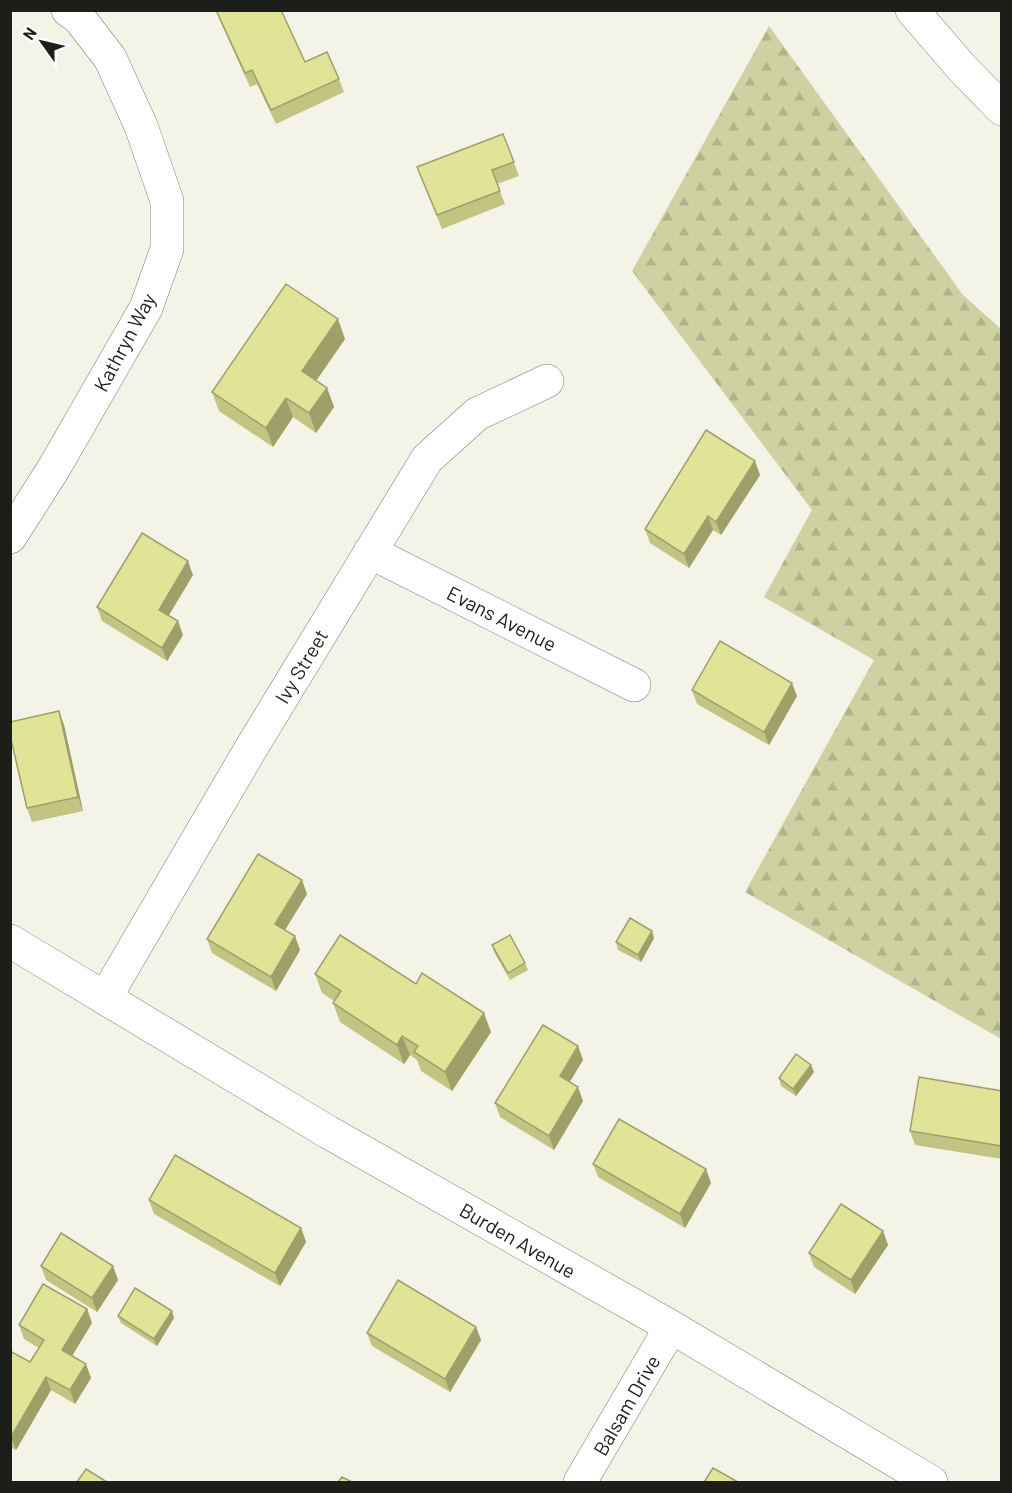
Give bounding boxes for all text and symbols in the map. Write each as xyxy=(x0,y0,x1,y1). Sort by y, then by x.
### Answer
north arrow xyxy=(12,12,72,72)
text: N xyxy=(18,24,40,43)
street label: Kathryn Way xyxy=(88,289,160,395)
street label: Evans Avenue xyxy=(443,580,561,656)
street label: Ivy Street xyxy=(269,624,333,708)
street label: Burden Avenue xyxy=(456,1197,580,1283)
street label: Balsam Drive xyxy=(588,1350,664,1460)

